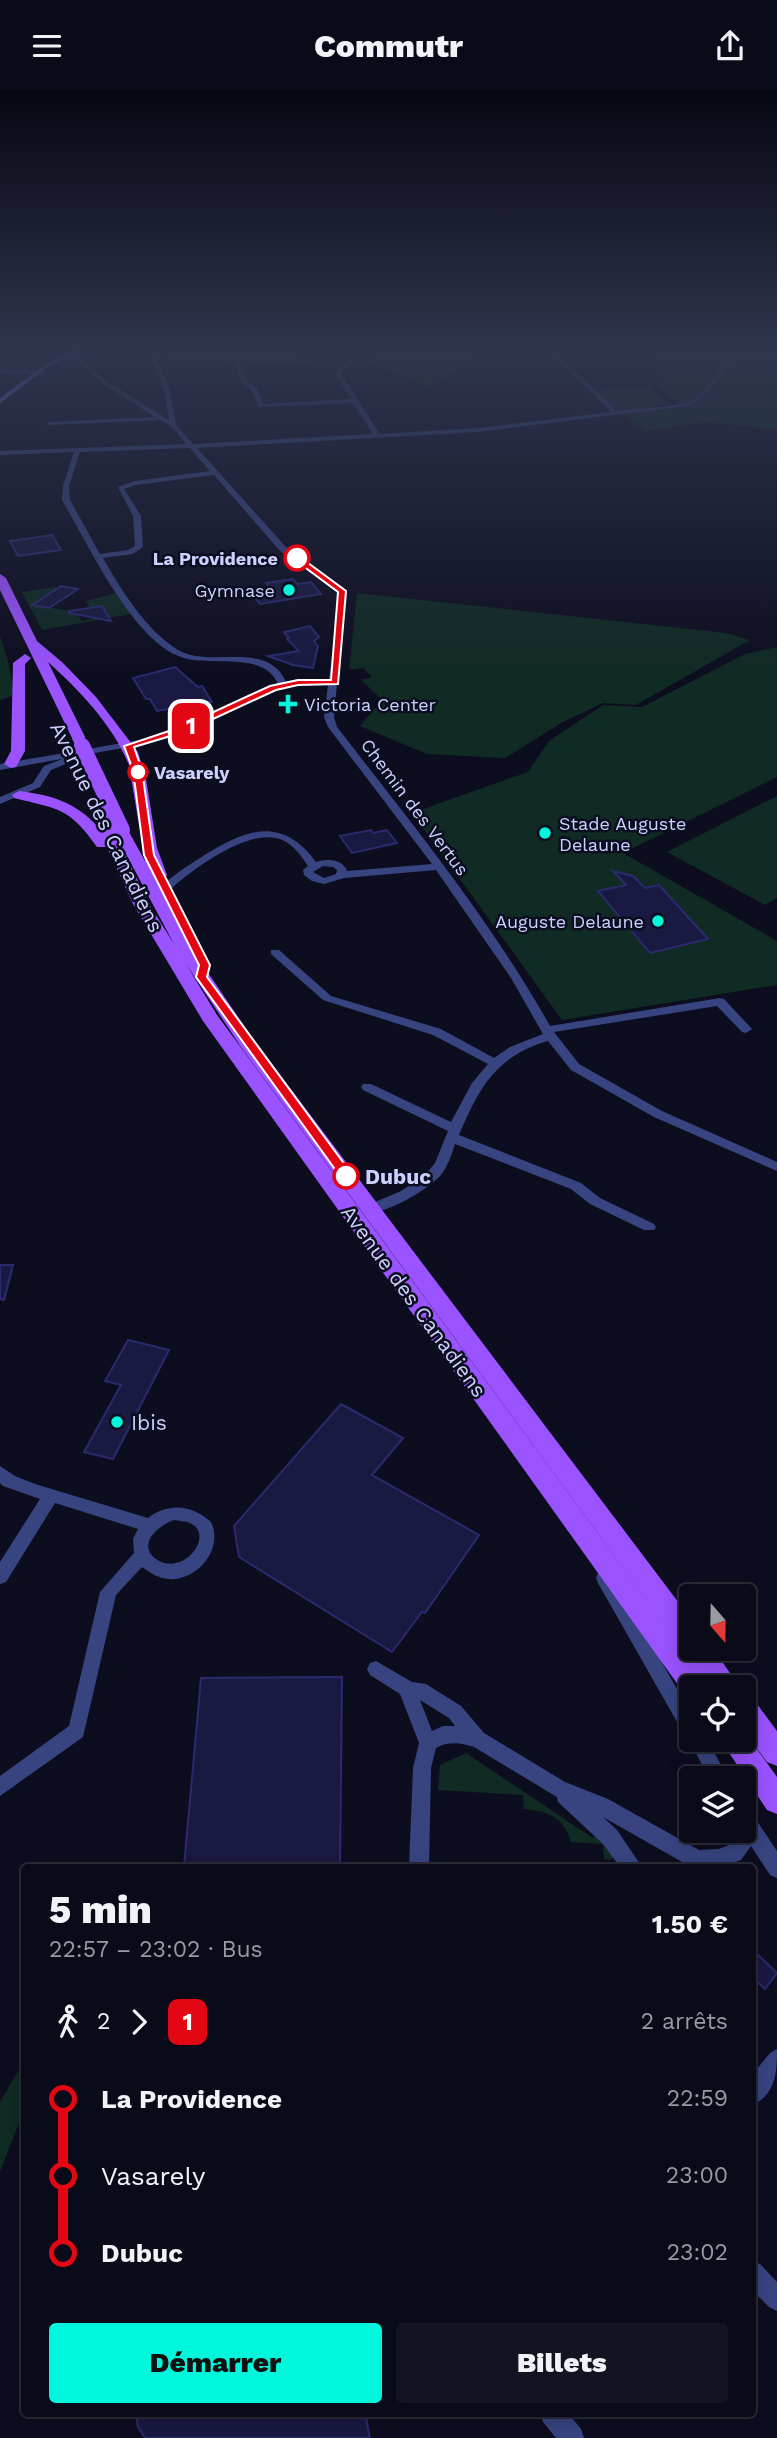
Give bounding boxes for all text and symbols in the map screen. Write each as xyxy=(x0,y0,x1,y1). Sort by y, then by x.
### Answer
icon: menu xyxy=(28,27,66,65)
text: Commutr xyxy=(314,27,463,65)
icon: share xyxy=(711,27,749,65)
marker: La Providence xyxy=(284,545,310,571)
place label: La Providence xyxy=(153,548,278,569)
place label: Gymnase xyxy=(194,580,275,601)
marker: Gymnase xyxy=(281,582,297,598)
marker: Victoria Center xyxy=(278,694,298,714)
place label: Victoria Center xyxy=(304,694,436,715)
line badge: 1 xyxy=(168,703,214,749)
text: 1 xyxy=(186,712,196,740)
street label: Avenue des Canadiens xyxy=(45,718,169,936)
street label: Chemin des Vertus xyxy=(357,734,473,880)
marker: Vasarely xyxy=(128,762,148,782)
place label: Vasarely xyxy=(154,762,230,783)
place label: Stade Auguste Delaune xyxy=(559,813,686,855)
marker: Stade Auguste Delaune xyxy=(537,825,553,841)
place label: Auguste Delaune xyxy=(495,911,644,932)
marker: Auguste Delaune xyxy=(650,913,666,929)
marker: Dubuc xyxy=(333,1163,359,1189)
place label: Dubuc xyxy=(365,1164,431,1189)
street label: Avenue des Canadiens xyxy=(336,1200,492,1402)
place label: Ibis xyxy=(131,1410,167,1435)
marker: Ibis xyxy=(109,1414,125,1430)
north arrow xyxy=(679,1584,756,1661)
map controls xyxy=(679,1584,756,1843)
button: locate xyxy=(679,1675,756,1752)
button: layers xyxy=(679,1766,756,1843)
text: 5 min xyxy=(49,1888,152,1932)
text: 1.50 € xyxy=(652,1909,728,1939)
text: 22:57 – 23:02 · Bus xyxy=(49,1936,263,1963)
icon: walk xyxy=(49,2003,87,2041)
icon: forward xyxy=(120,2003,158,2041)
text: 2 xyxy=(97,2008,110,2035)
text: 1 xyxy=(182,2008,193,2036)
text: 2 arrêts xyxy=(641,2008,728,2035)
text: La Providence xyxy=(101,2084,282,2114)
text: 22:59 xyxy=(667,2085,728,2112)
text: Vasarely xyxy=(101,2161,205,2191)
text: 23:00 xyxy=(666,2162,728,2189)
text: Dubuc xyxy=(101,2238,183,2268)
text: 23:02 xyxy=(667,2239,728,2266)
button: Démarrer xyxy=(49,2323,382,2403)
button: Billets xyxy=(396,2323,728,2403)

